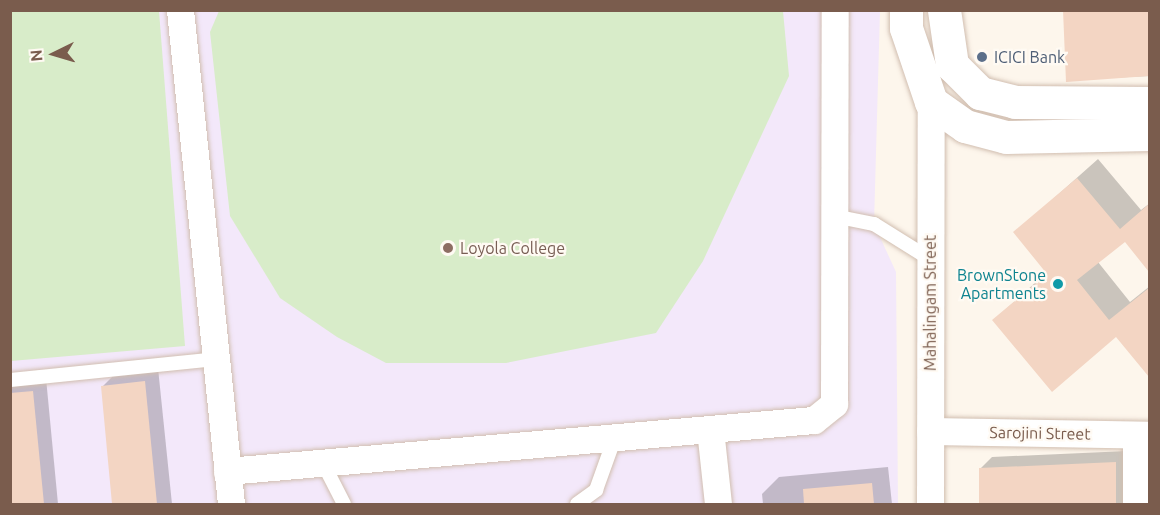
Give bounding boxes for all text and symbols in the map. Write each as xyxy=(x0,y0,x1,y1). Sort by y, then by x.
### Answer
north arrow xyxy=(24,24,84,84)
place label: ICICI Bank xyxy=(994,47,1065,67)
text: N xyxy=(27,49,46,62)
marker: ICICI Bank xyxy=(975,50,989,64)
street label: Mahalingam Street xyxy=(920,235,940,371)
place label: Loyola College xyxy=(460,238,565,258)
marker: Loyola College xyxy=(441,241,455,255)
place label: BrownStone Apartments xyxy=(957,265,1046,303)
marker: BrownStone Apartments xyxy=(1051,277,1065,291)
street label: Sarojini Street xyxy=(989,423,1091,443)

